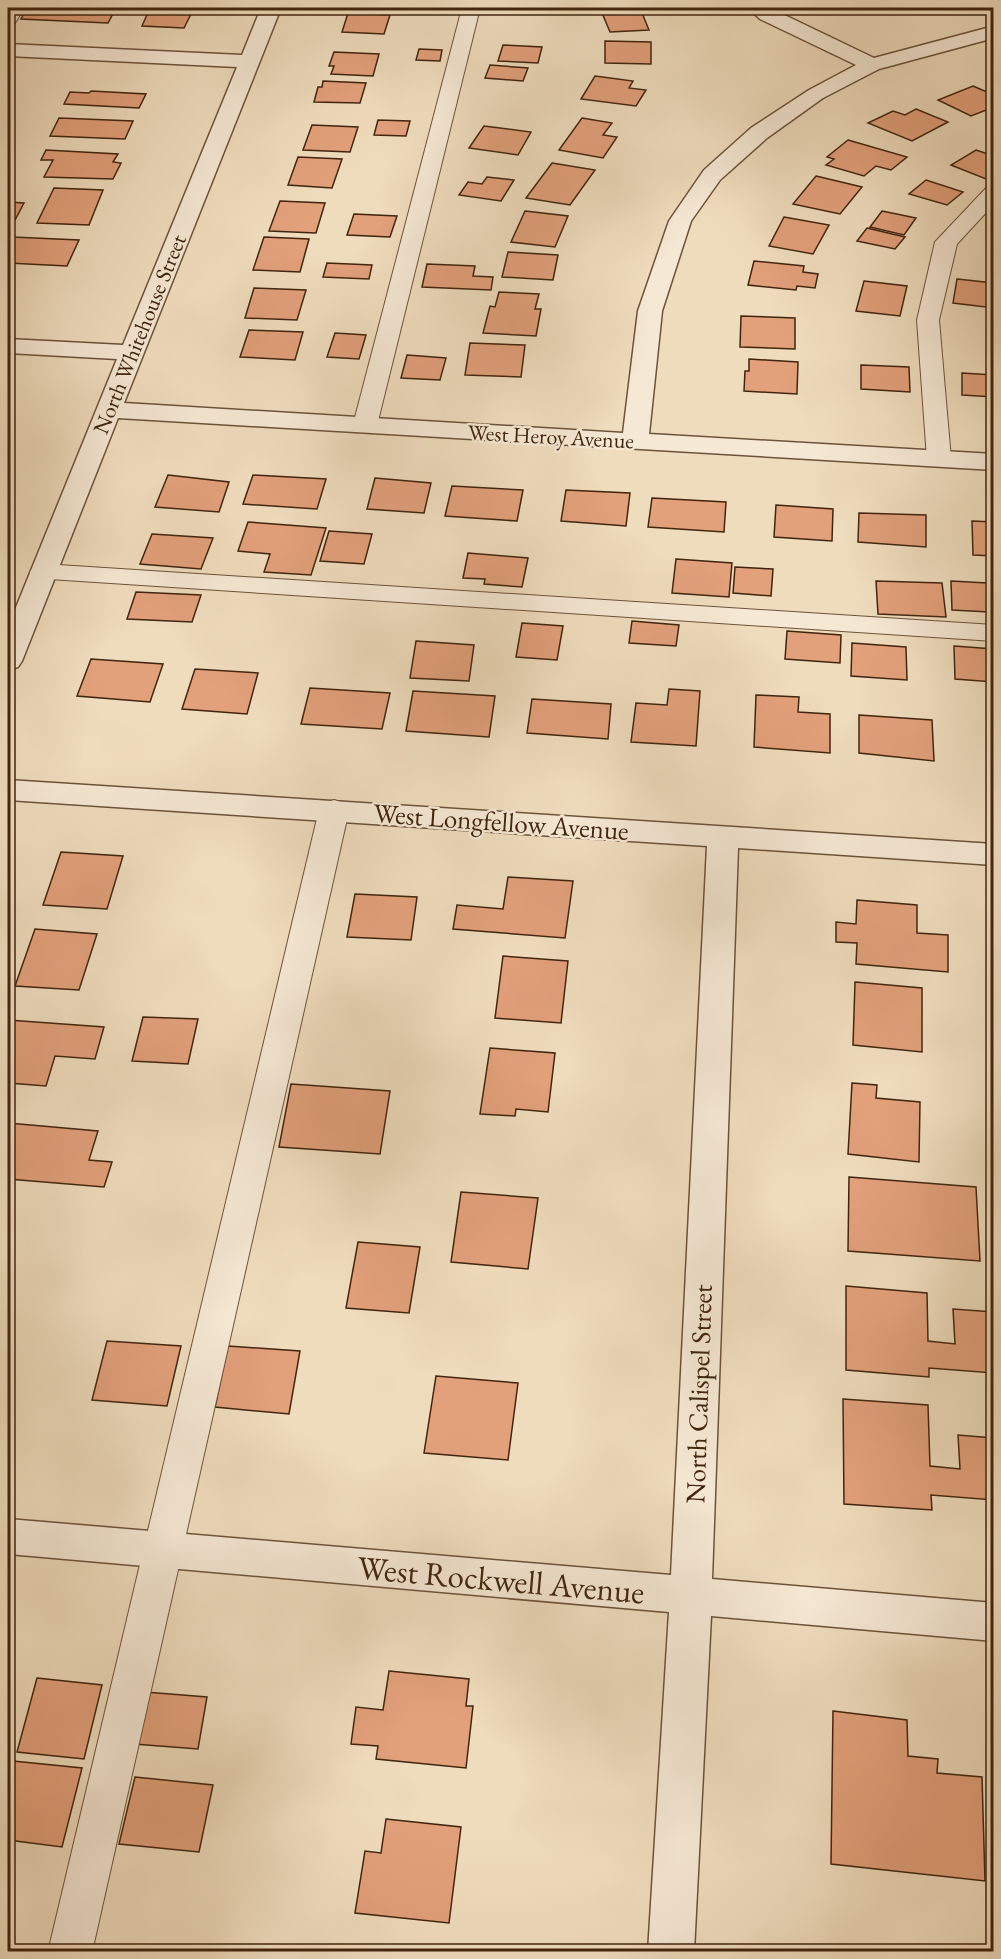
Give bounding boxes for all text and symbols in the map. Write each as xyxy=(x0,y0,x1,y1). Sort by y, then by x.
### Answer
street label: North Whitehouse Street xyxy=(86,230,193,438)
street label: West Heroy Avenue xyxy=(467,418,635,455)
street label: West Longfellow Avenue xyxy=(372,795,630,848)
street label: North Calispel Street xyxy=(677,1283,720,1504)
street label: West Rockwell Avenue xyxy=(356,1546,646,1613)

